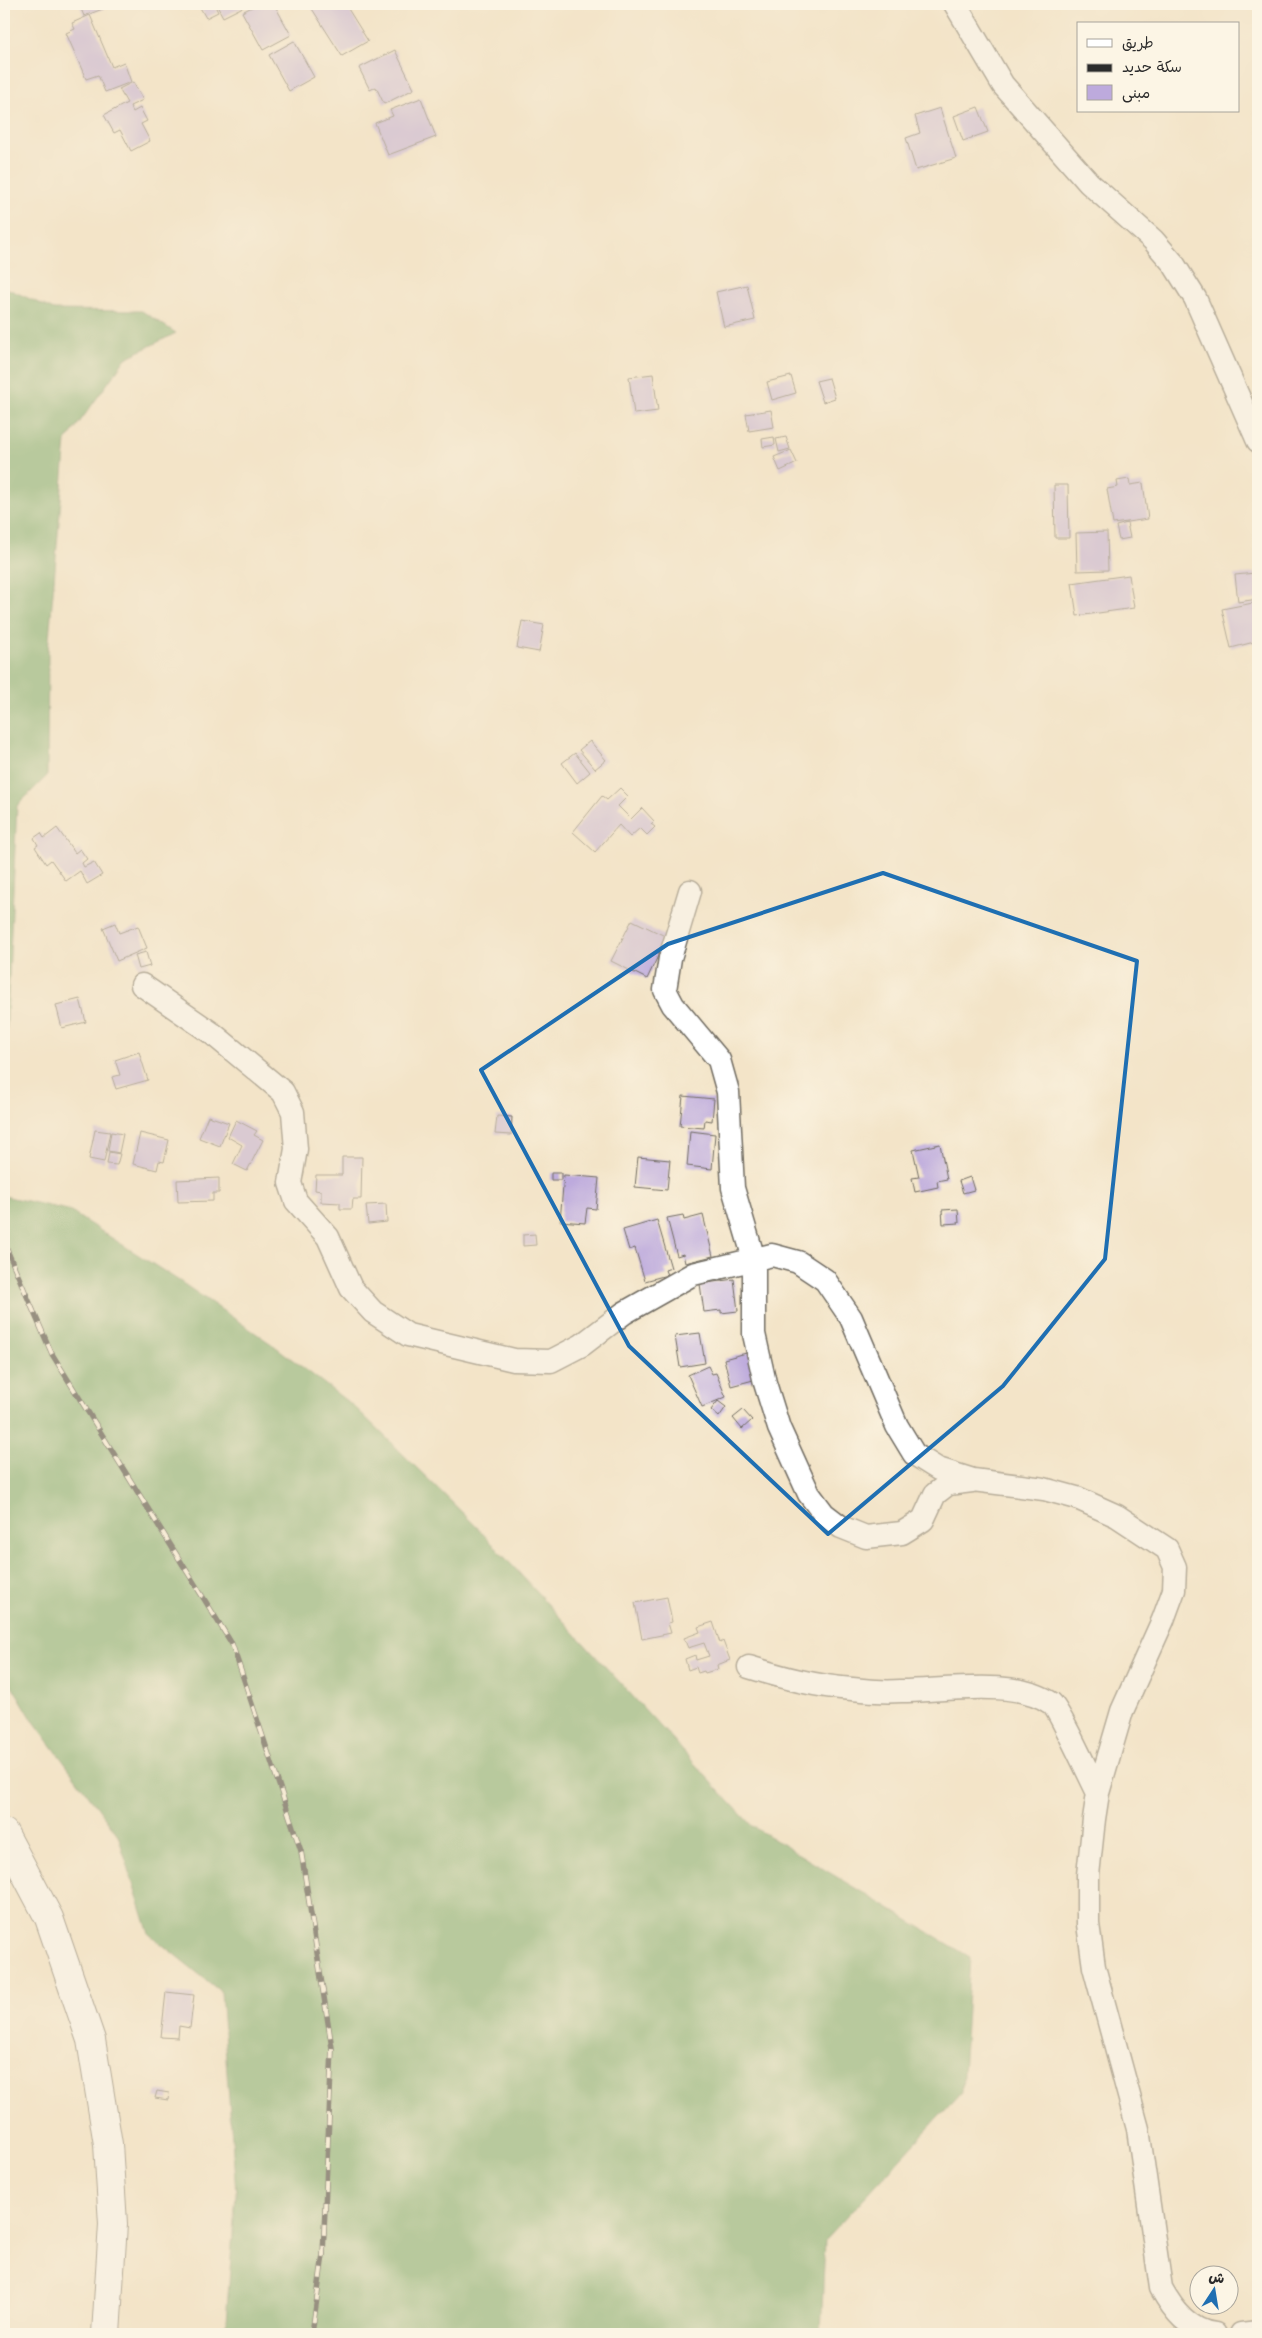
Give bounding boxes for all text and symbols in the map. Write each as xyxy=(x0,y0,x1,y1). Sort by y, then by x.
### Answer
legend xyxy=(1077,22,1240,112)
text: طريق xyxy=(1122,30,1154,53)
text: سكة حديد xyxy=(1122,54,1182,77)
text: مبنى xyxy=(1122,80,1150,103)
text: ش xyxy=(1207,2265,1227,2289)
north arrow xyxy=(1190,2266,1240,2316)

